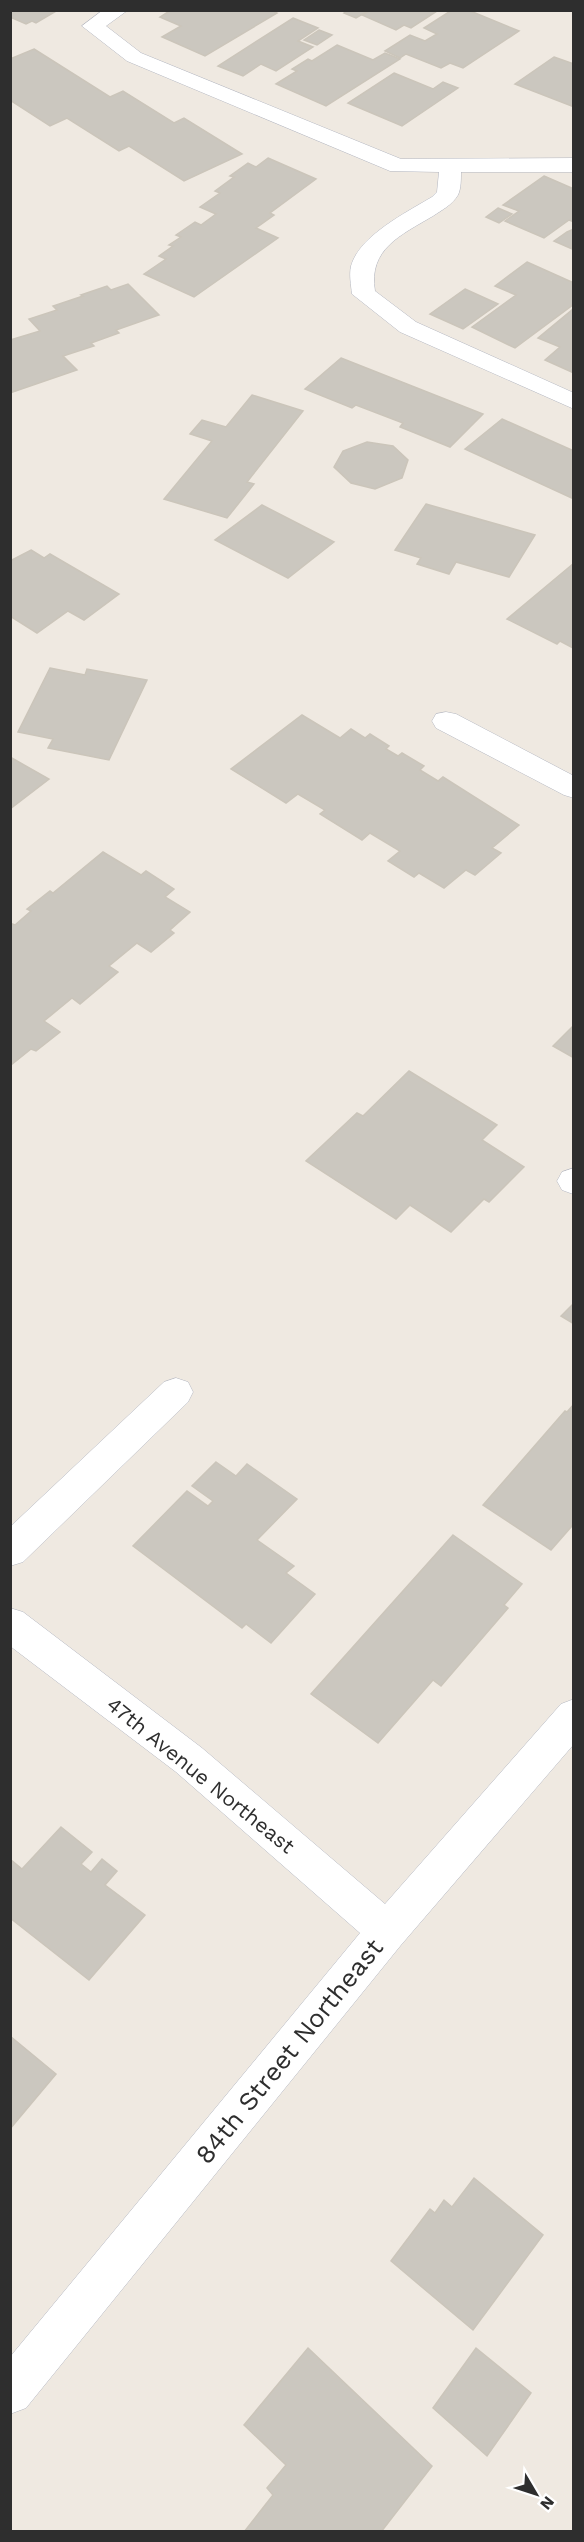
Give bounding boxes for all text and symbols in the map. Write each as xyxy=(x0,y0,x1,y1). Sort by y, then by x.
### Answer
street label: 47th Avenue Northeast xyxy=(102,1691,300,1859)
street label: 84th Street Northeast xyxy=(189,1932,389,2169)
north arrow xyxy=(506,2464,566,2524)
text: N xyxy=(536,2493,558,2514)

